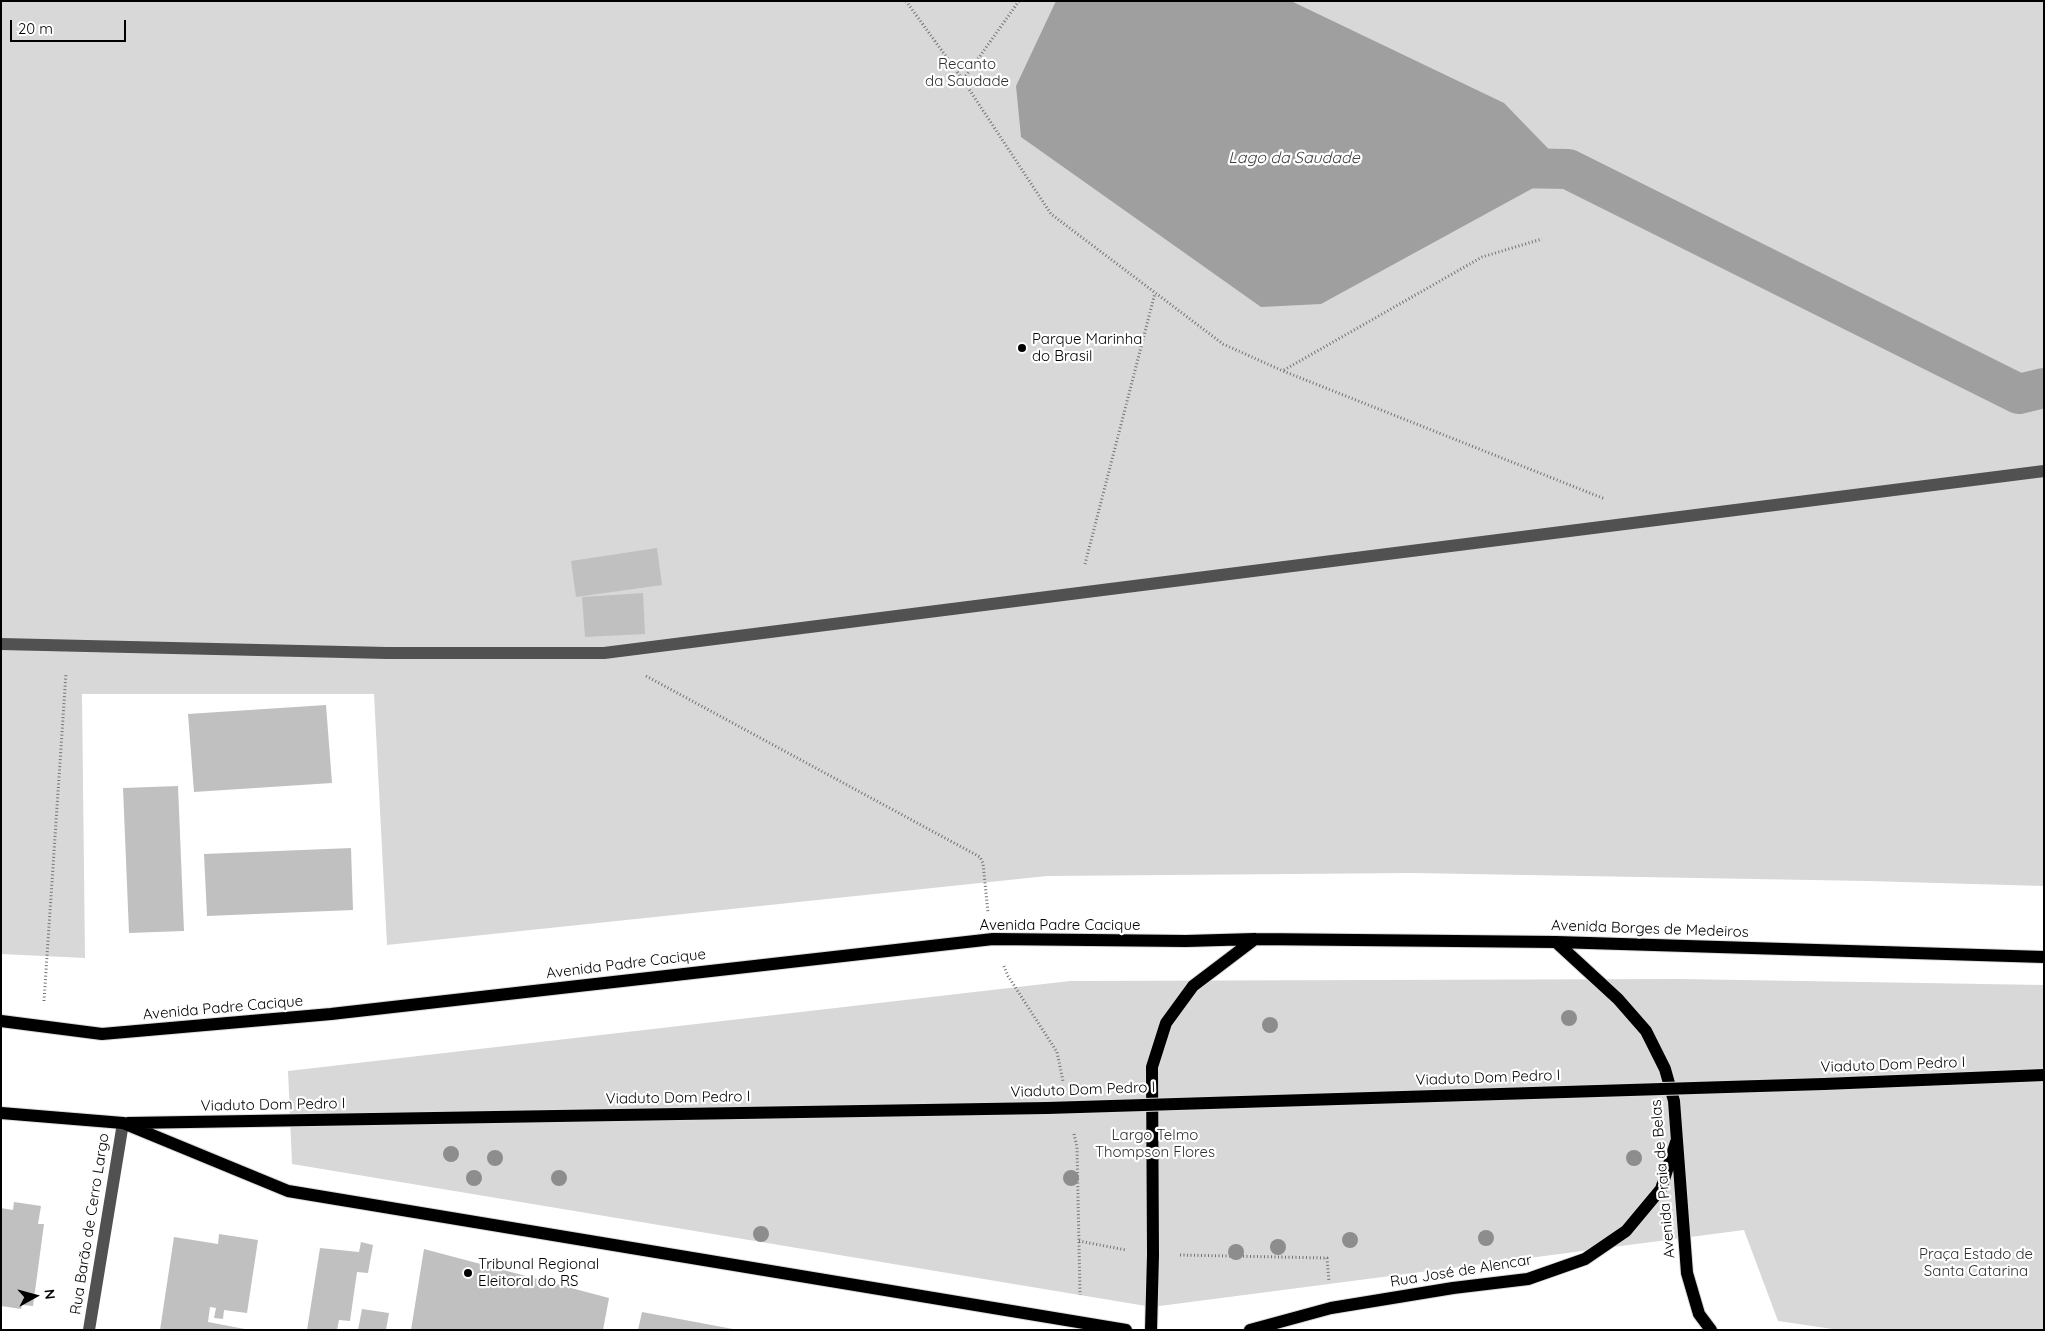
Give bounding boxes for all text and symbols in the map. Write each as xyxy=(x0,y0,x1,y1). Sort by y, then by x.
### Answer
scale bar xyxy=(12,10,129,42)
text: 20 m xyxy=(18,19,53,38)
park label: Recanto da Saudade xyxy=(925,55,1009,90)
water label: Lago da Saudade xyxy=(1228,148,1360,168)
place label: Parque Marinha do Brasil xyxy=(1032,330,1142,365)
marker: Parque Marinha do Brasil xyxy=(1016,342,1028,354)
street label: Avenida Padre Cacique xyxy=(980,916,1140,934)
street label: Avenida Borges de Medeiros xyxy=(1551,917,1749,941)
street label: Avenida Padre Cacique xyxy=(545,945,707,983)
street label: Avenida Padre Cacique xyxy=(142,992,304,1024)
street label: Viaduto Dom Pedro I xyxy=(1820,1053,1966,1077)
street label: Viaduto Dom Pedro I xyxy=(1415,1066,1561,1090)
street label: Viaduto Dom Pedro I xyxy=(1010,1078,1156,1102)
street label: Viaduto Dom Pedro I xyxy=(605,1088,751,1108)
street label: Viaduto Dom Pedro I xyxy=(200,1095,346,1115)
street label: Avenida Praia de Belas xyxy=(1647,1099,1679,1259)
park label: Largo Telmo Thompson Flores xyxy=(1095,1126,1215,1161)
street label: Rua Barão de Cerro Largo xyxy=(67,1132,113,1316)
park label: Praça Estado de Santa Catarina xyxy=(1919,1245,2033,1280)
street label: Rua José de Alencar xyxy=(1389,1251,1533,1291)
place label: Tribunal Regional Eleitoral do RS xyxy=(478,1255,599,1290)
marker: Tribunal Regional Eleitoral do RS xyxy=(462,1267,474,1279)
north arrow xyxy=(10,1271,60,1321)
text: N xyxy=(40,1288,59,1300)

